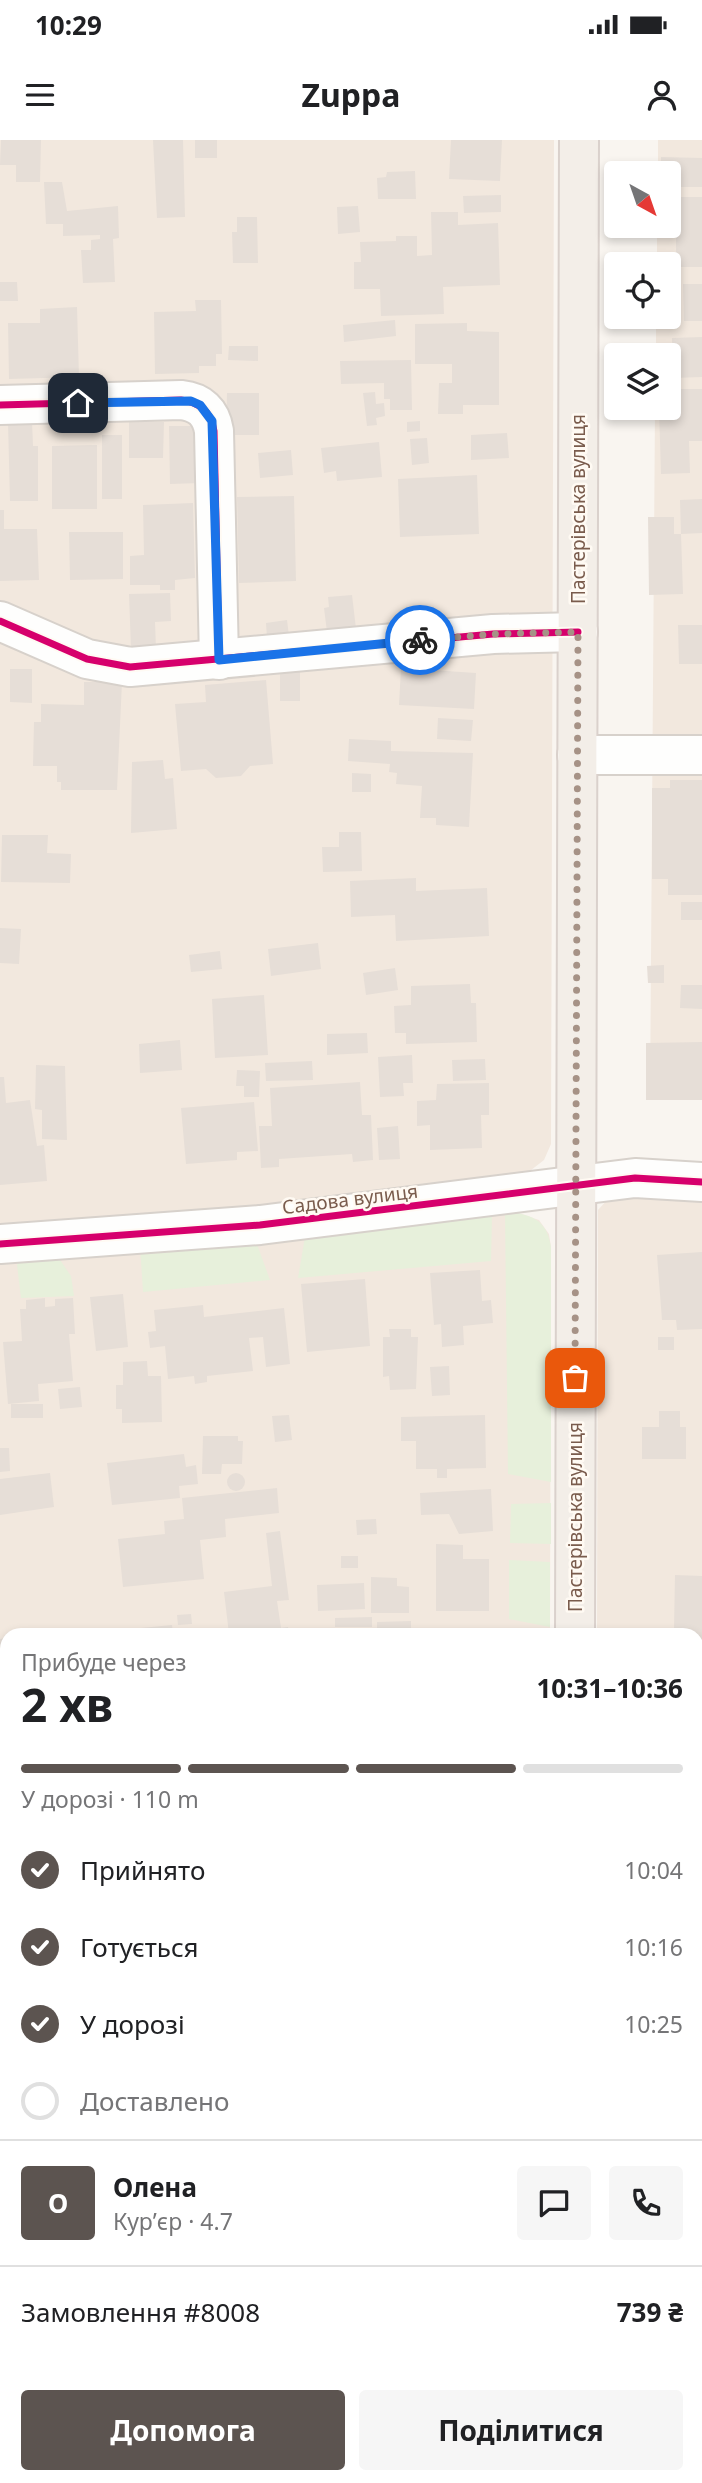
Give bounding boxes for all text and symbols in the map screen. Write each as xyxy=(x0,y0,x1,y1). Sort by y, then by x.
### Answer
text: 10:29 xyxy=(35,7,102,43)
text: Zuppa xyxy=(302,73,400,116)
icon: menu xyxy=(21,76,59,114)
icon: person xyxy=(643,76,681,114)
north arrow xyxy=(604,161,681,238)
map controls xyxy=(604,161,681,420)
button: locate xyxy=(604,252,681,329)
button: layers xyxy=(604,343,681,420)
pin xyxy=(48,373,108,433)
icon: home xyxy=(59,384,97,422)
street label: Пастерівська вулиця xyxy=(565,414,591,604)
courier xyxy=(385,605,455,675)
icon: bike xyxy=(401,621,439,659)
street label: Садова вулиця xyxy=(281,1178,419,1220)
pin xyxy=(545,1348,605,1408)
icon: bag xyxy=(556,1359,594,1397)
street label: Пастерівська вулиця xyxy=(562,1422,588,1612)
text: Прибуде через xyxy=(21,1646,186,1678)
text: 10:31–10:36 xyxy=(536,1670,683,1706)
text: 2 хв xyxy=(21,1673,113,1735)
text: У дорозі · 110 m xyxy=(21,1783,199,1815)
icon: check xyxy=(21,1851,59,1889)
text: Прийнято xyxy=(80,1852,205,1888)
text: 10:04 xyxy=(624,1854,683,1886)
icon: check xyxy=(21,1928,59,1966)
text: Готується xyxy=(80,1929,199,1965)
text: 10:16 xyxy=(624,1931,683,1963)
icon: check xyxy=(21,2005,59,2043)
text: У дорозі xyxy=(80,2006,185,2042)
text: 10:25 xyxy=(624,2008,683,2040)
text: Доставлено xyxy=(80,2083,229,2119)
button: chat xyxy=(517,2166,591,2240)
button: phone xyxy=(609,2166,683,2240)
text: Олена xyxy=(113,2169,197,2205)
text: О xyxy=(48,2185,68,2221)
text: Кур’єр · 4.7 xyxy=(113,2205,233,2237)
text: Замовлення #8008 xyxy=(21,2294,260,2330)
text: 739 ₴ xyxy=(617,2294,683,2330)
button: Допомога xyxy=(21,2390,345,2470)
button: Поділитися xyxy=(359,2390,683,2470)

